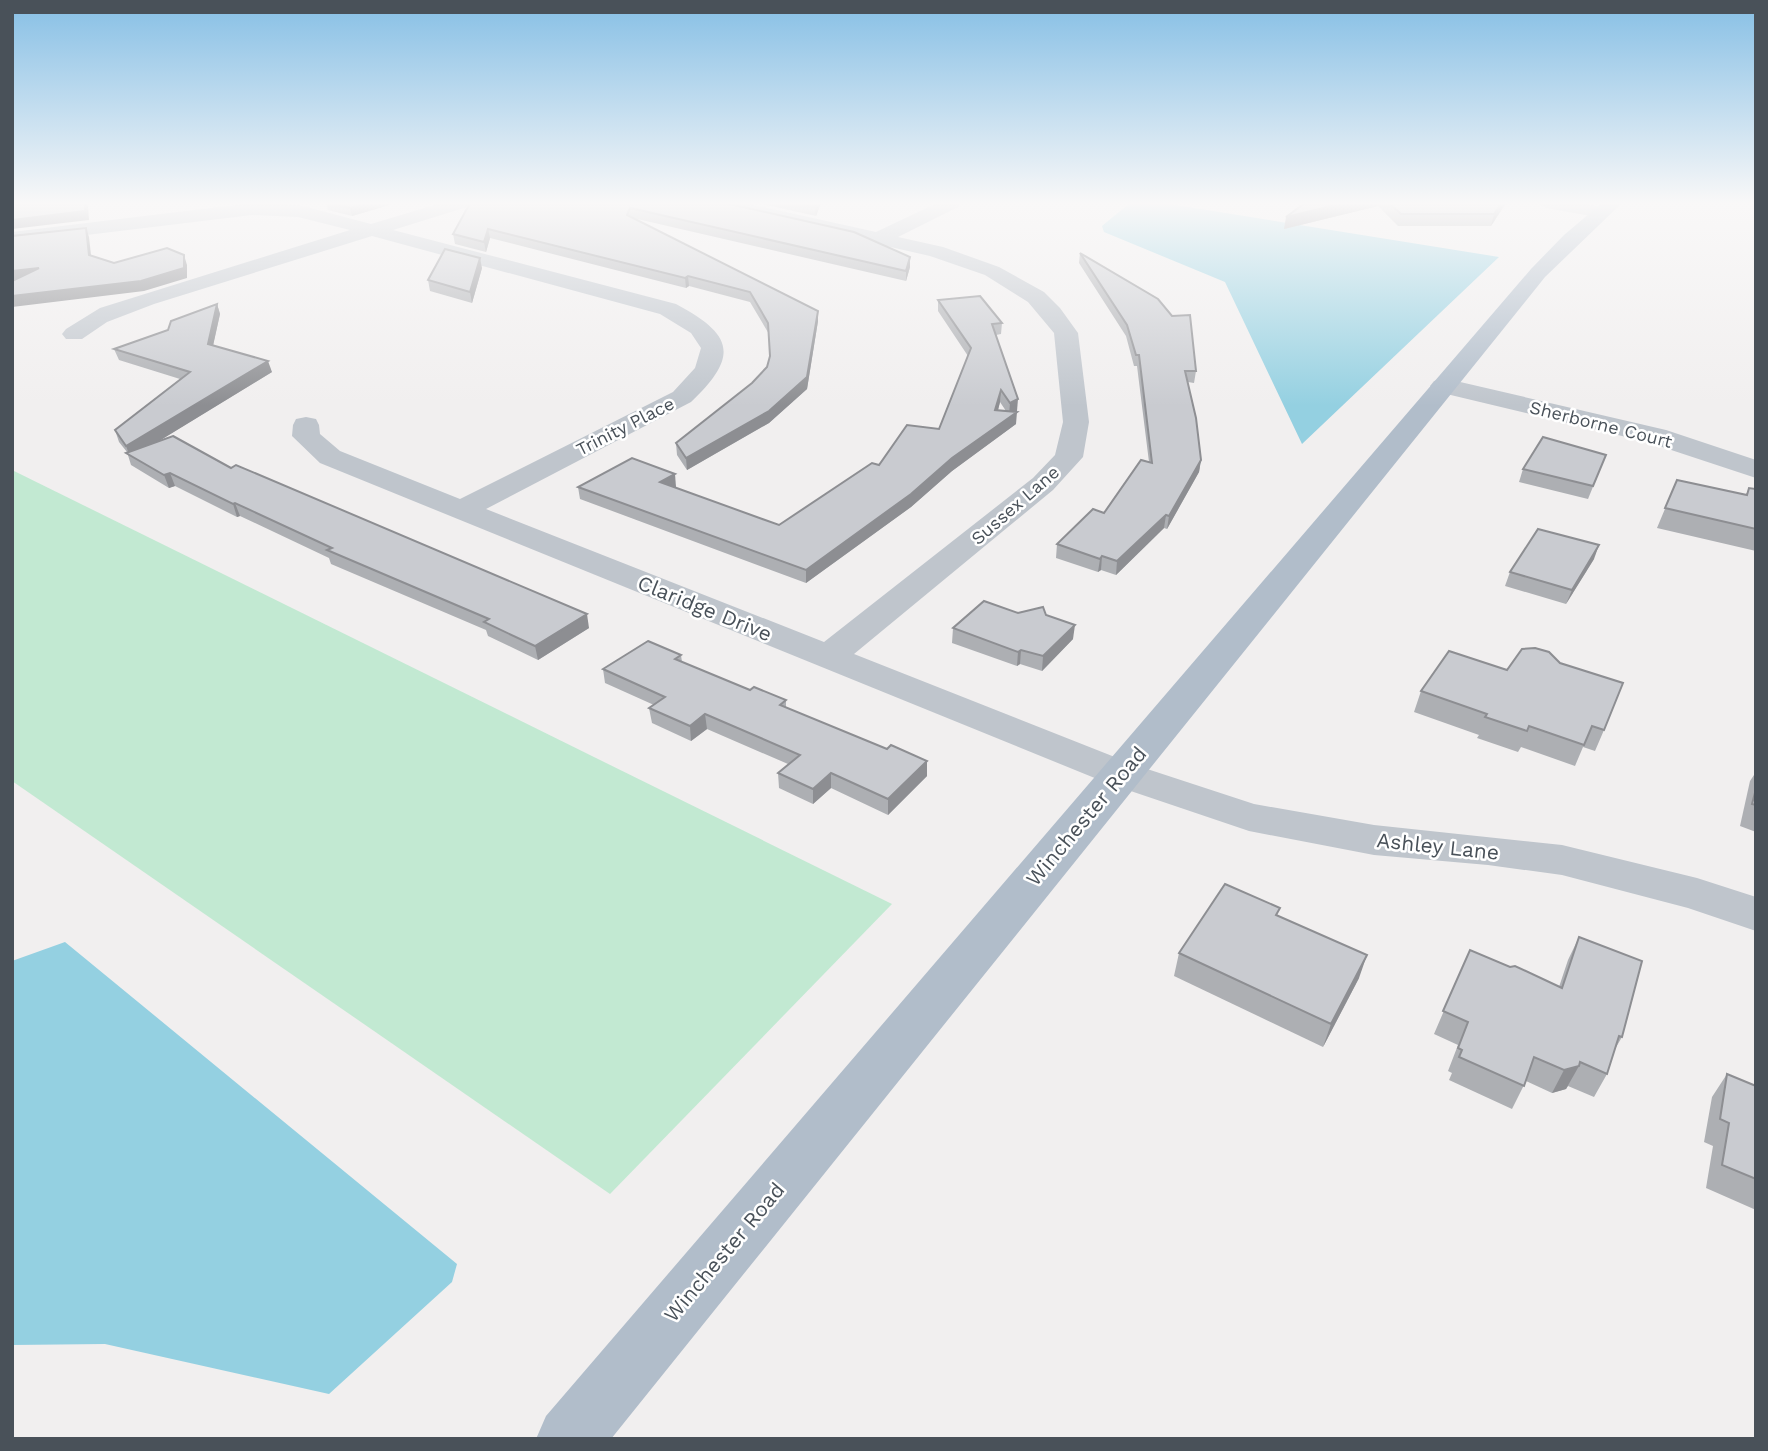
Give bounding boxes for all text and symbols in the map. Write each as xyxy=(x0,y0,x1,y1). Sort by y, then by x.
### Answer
street label: Trinity Place xyxy=(572,392,678,460)
street label: Sherborne Court xyxy=(1528,396,1675,452)
street label: Sussex Lane xyxy=(967,461,1063,549)
street label: Claridge Drive xyxy=(634,570,776,646)
street label: Winchester Road xyxy=(1020,741,1152,891)
street label: Ashley Lane xyxy=(1376,827,1500,865)
street label: Winchester Road xyxy=(658,1177,790,1327)

